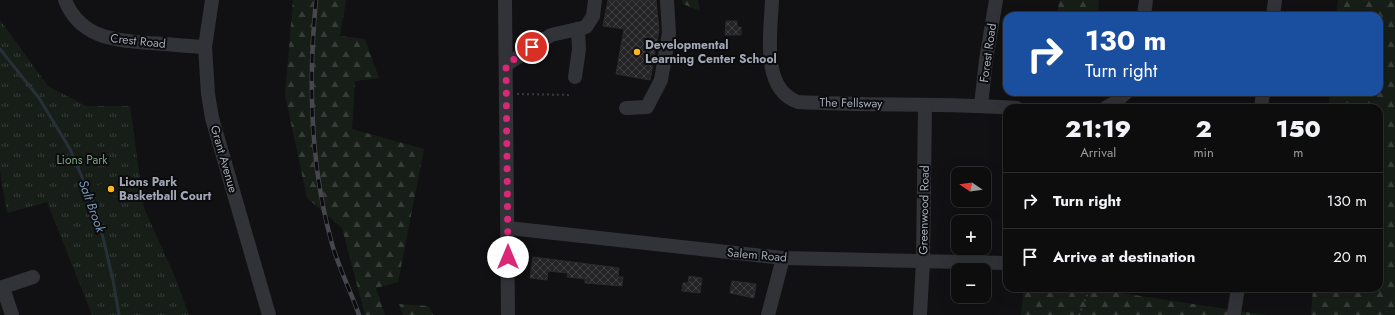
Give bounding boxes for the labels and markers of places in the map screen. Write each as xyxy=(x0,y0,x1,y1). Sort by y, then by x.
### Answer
pin xyxy=(515,30,549,64)
place label: Developmental Learning Center School xyxy=(645,36,777,68)
marker: Developmental Learning Center School xyxy=(632,47,642,57)
place label: Lions Park Basketball Court xyxy=(119,173,212,205)
marker: Lions Park Basketball Court xyxy=(106,184,116,194)

